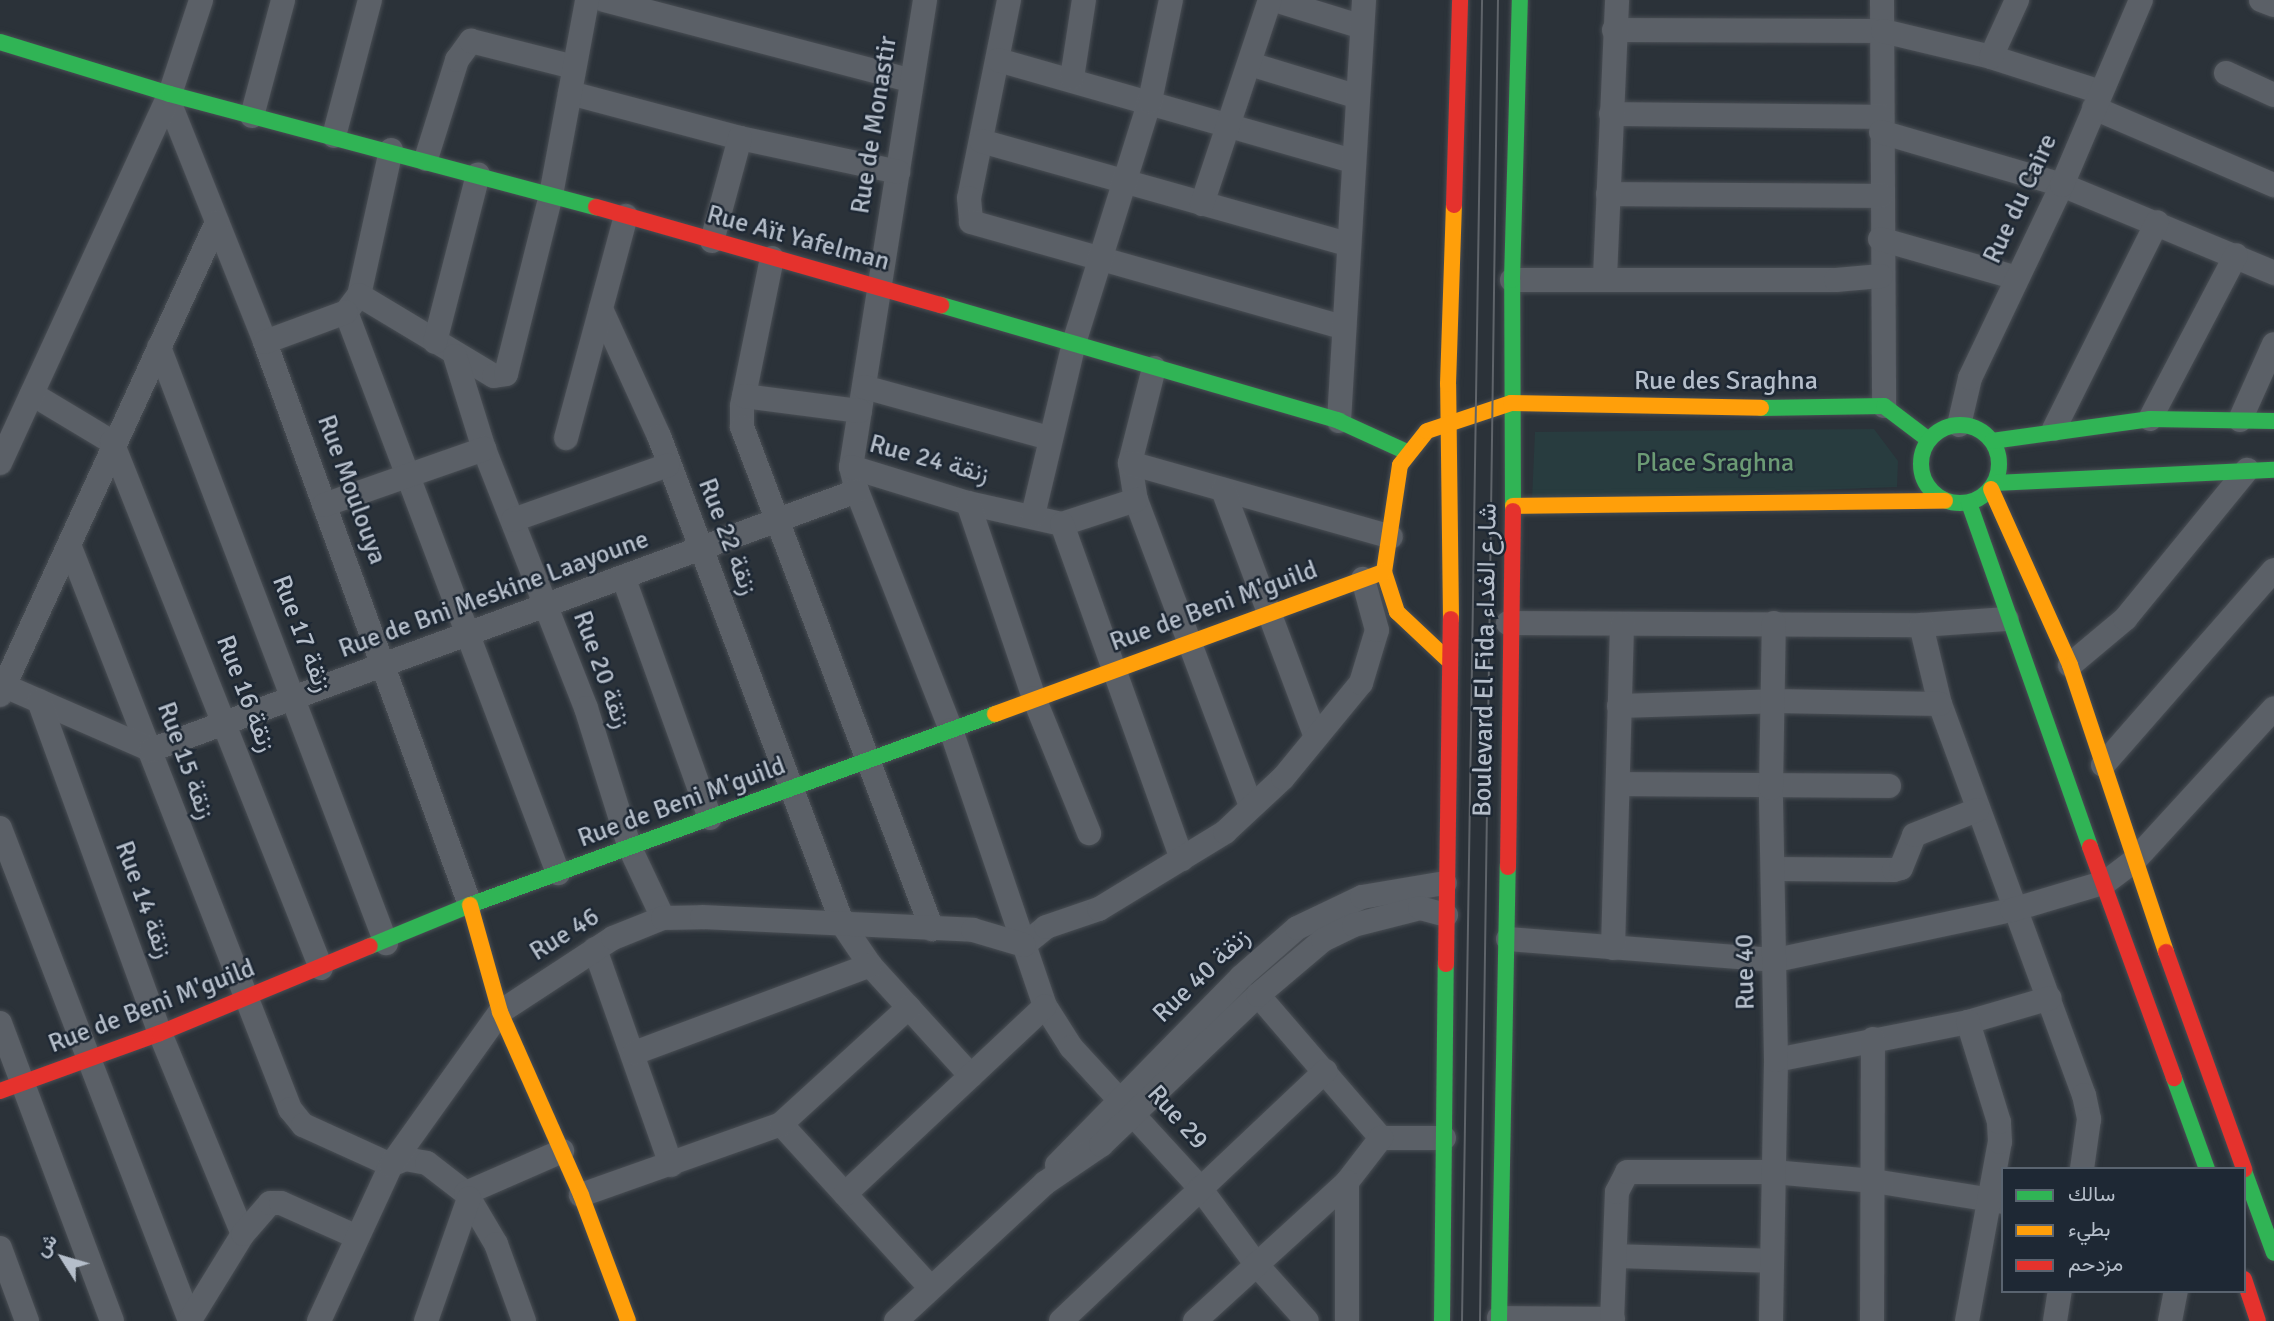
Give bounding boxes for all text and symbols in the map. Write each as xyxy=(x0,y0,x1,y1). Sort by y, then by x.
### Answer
street label: Rue de Monastir xyxy=(846,34,904,216)
street label: Rue du Caire xyxy=(1977,129,2065,269)
street label: Rue Aït Yafelman xyxy=(703,200,893,278)
street label: Rue des Sraghna xyxy=(1634,366,1818,398)
street label: Rue Moulouya xyxy=(310,411,392,569)
street label: Rue 24 زنقة xyxy=(866,429,992,491)
park label: Place Sraghna xyxy=(1636,448,1794,480)
street label: Rue 22 زنقة xyxy=(690,474,764,600)
street label: Boulevard El Fida شارع الفداء xyxy=(1468,503,1504,817)
street label: Rue de Bni Meskine Laayoune xyxy=(335,524,653,666)
street label: Rue de Beni M'guild xyxy=(1106,555,1322,659)
street label: Rue 17 زنقة xyxy=(264,571,338,697)
street label: Rue 20 زنقة xyxy=(565,607,637,733)
street label: Rue 16 زنقة xyxy=(208,631,282,757)
street label: Rue 15 زنقة xyxy=(149,698,221,824)
street label: Rue de Beni M'guild xyxy=(574,751,790,855)
street label: Rue 14 زنقة xyxy=(107,837,179,963)
street label: Rue 46 xyxy=(524,902,606,968)
street label: Rue 40 زنقة xyxy=(1147,922,1257,1030)
street label: Rue 40 xyxy=(1730,934,1762,1010)
street label: Rue de Beni M'guild xyxy=(44,953,260,1061)
street label: Rue 29 xyxy=(1140,1079,1214,1157)
legend xyxy=(2001,1167,2246,1293)
text: سالك xyxy=(2068,1181,2115,1207)
text: بطيء xyxy=(2068,1216,2111,1242)
north arrow xyxy=(28,1223,98,1293)
text: ش xyxy=(30,1229,63,1262)
text: مزدحم xyxy=(2068,1251,2123,1277)

